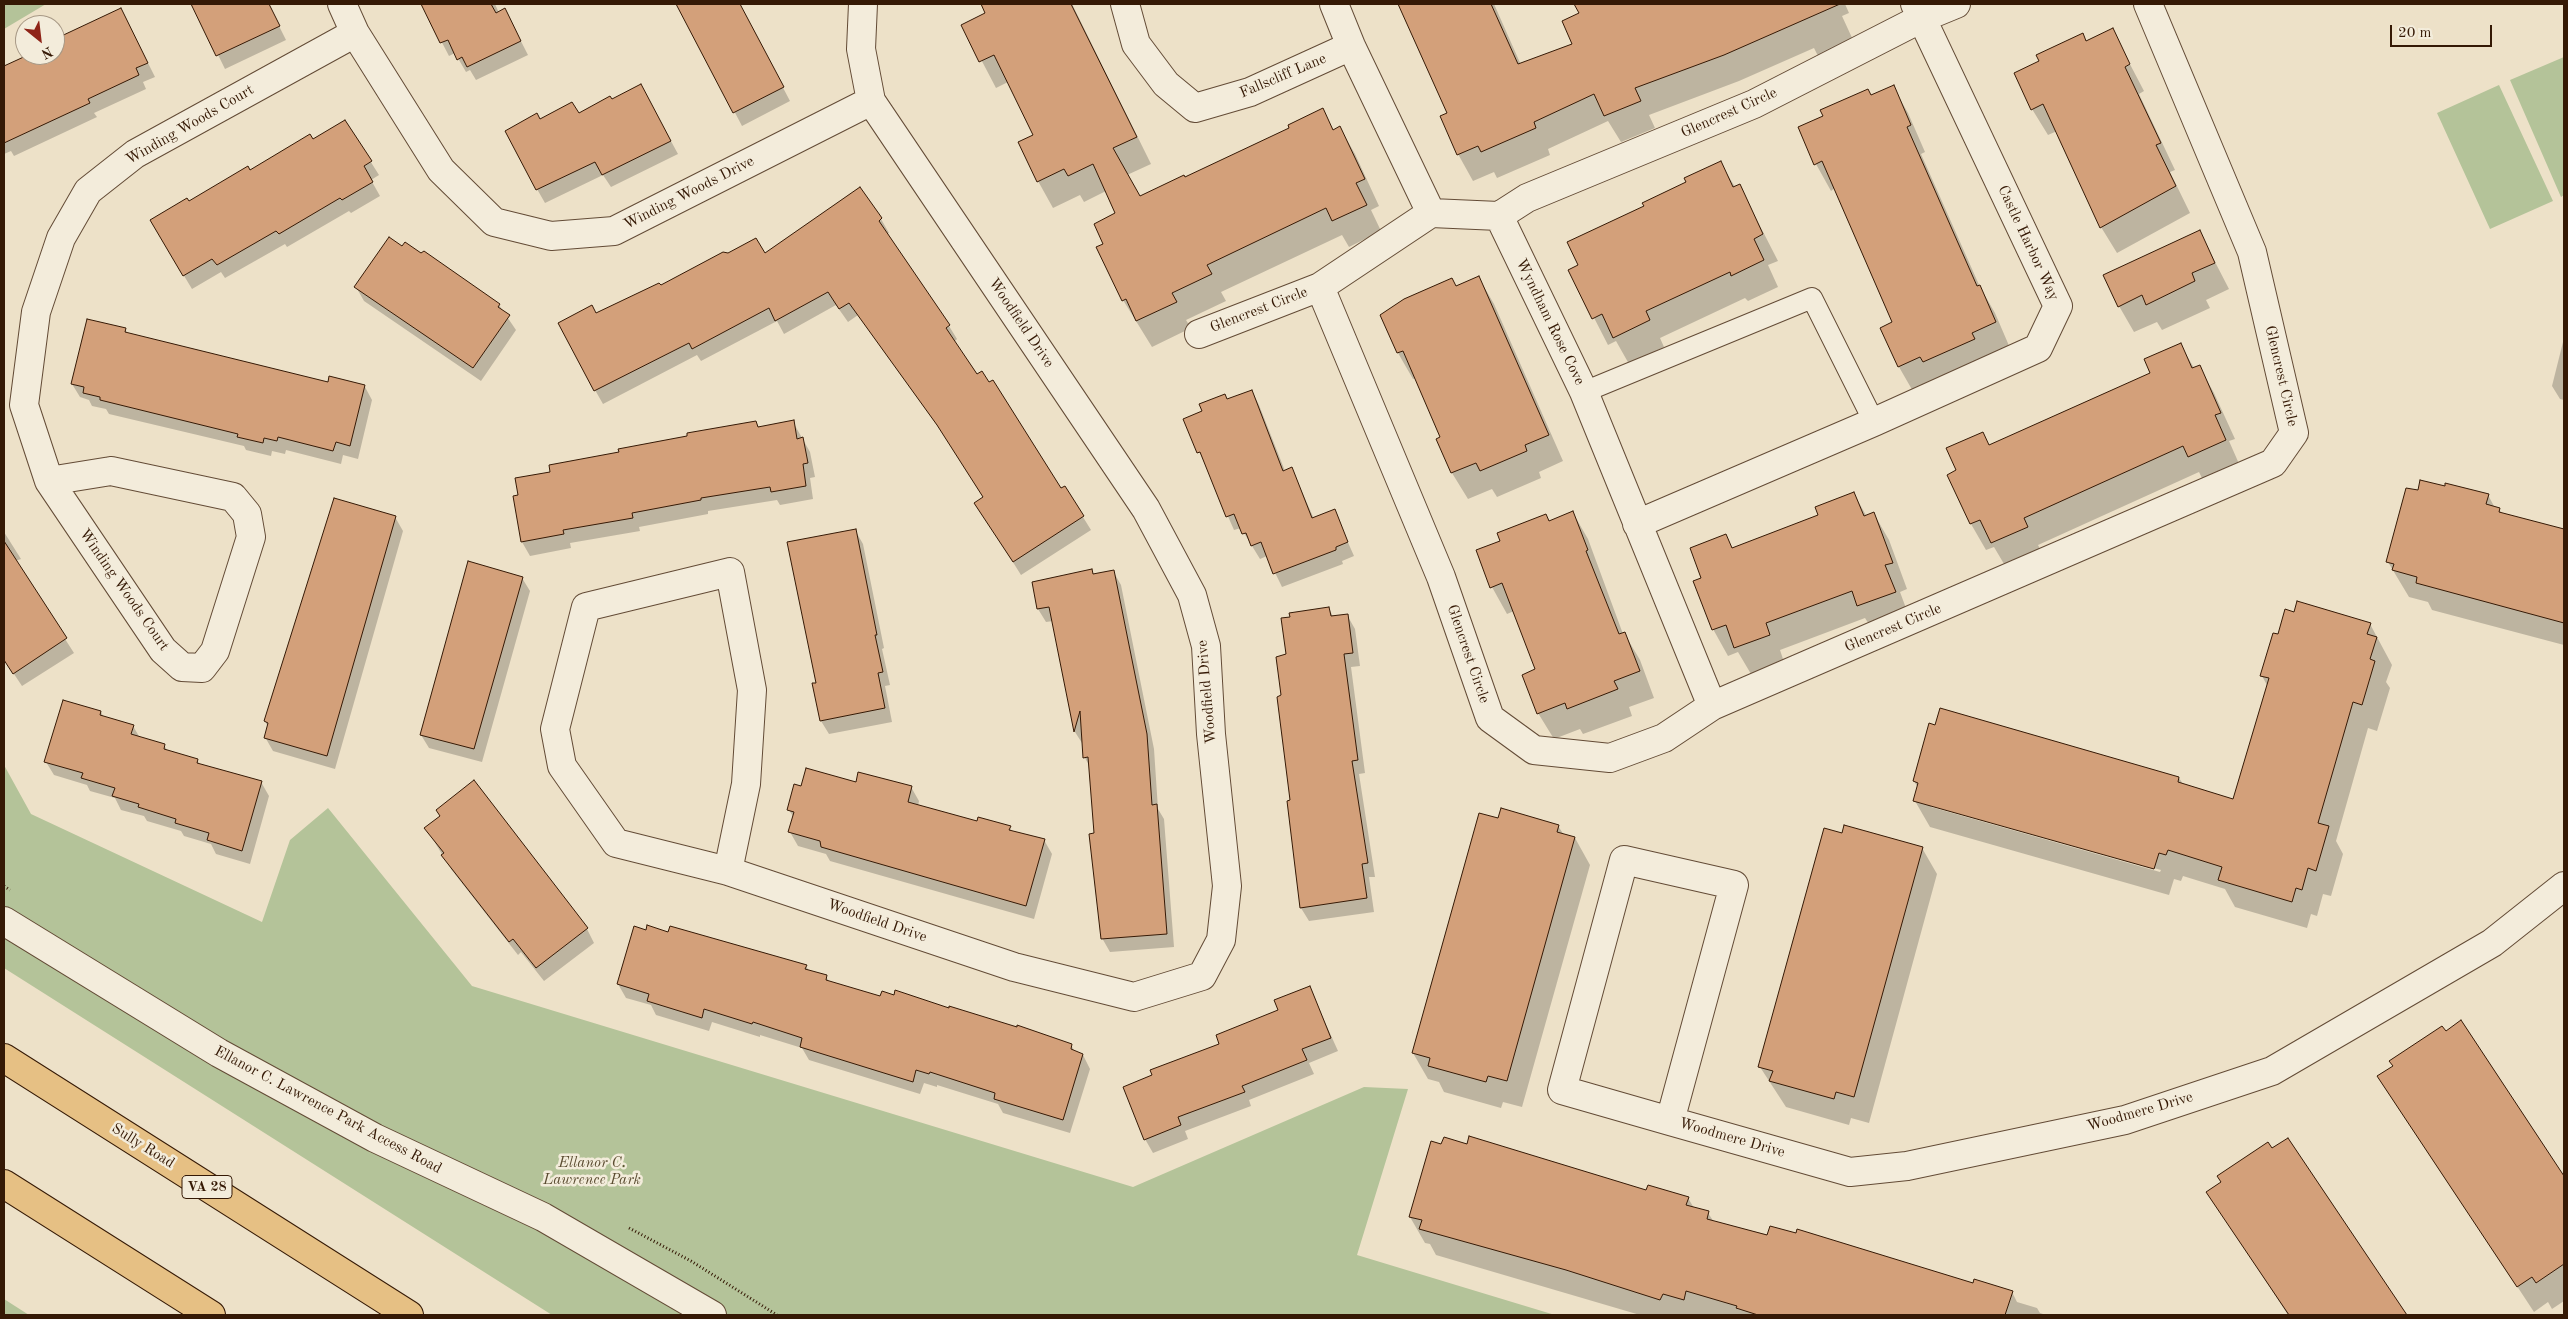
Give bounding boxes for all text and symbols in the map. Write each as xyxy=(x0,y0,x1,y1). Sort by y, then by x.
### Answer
north arrow xyxy=(15,15,65,65)
scale bar xyxy=(2393,15,2496,47)
text: 20 m xyxy=(2398,26,2432,41)
text: N xyxy=(39,44,55,61)
street label: Fallscliff Lane xyxy=(1237,50,1329,102)
street label: Winding Woods Court xyxy=(123,81,257,169)
street label: Glencrest Circle xyxy=(1678,84,1780,142)
street label: Winding Woods Drive xyxy=(621,152,757,234)
street label: Castle Harbor Way xyxy=(1993,182,2063,304)
street label: Wyndham Rose Cove xyxy=(1512,256,1588,388)
street label: Woodfield Drive xyxy=(984,275,1058,371)
street label: Glencrest Circle xyxy=(1208,283,1310,337)
street label: Glencrest Circle xyxy=(2261,324,2301,428)
street label: Winding Woods Court xyxy=(75,526,173,654)
street label: Glencrest Circle xyxy=(1842,600,1944,656)
street label: Glencrest Circle xyxy=(1443,602,1493,706)
street label: Woodfield Drive xyxy=(1193,639,1221,745)
street label: Woodfield Drive xyxy=(825,896,929,946)
street label: Ellanor C. Lawrence Park Access Road xyxy=(211,1042,445,1178)
street label: Woodmere Drive xyxy=(2085,1088,2195,1136)
street label: Woodmere Drive xyxy=(1677,1114,1787,1162)
street label: Sully Road xyxy=(108,1120,178,1172)
park label: Ellanor C. Lawrence Park xyxy=(543,1154,641,1189)
road number: VA 28 xyxy=(182,1176,232,1198)

